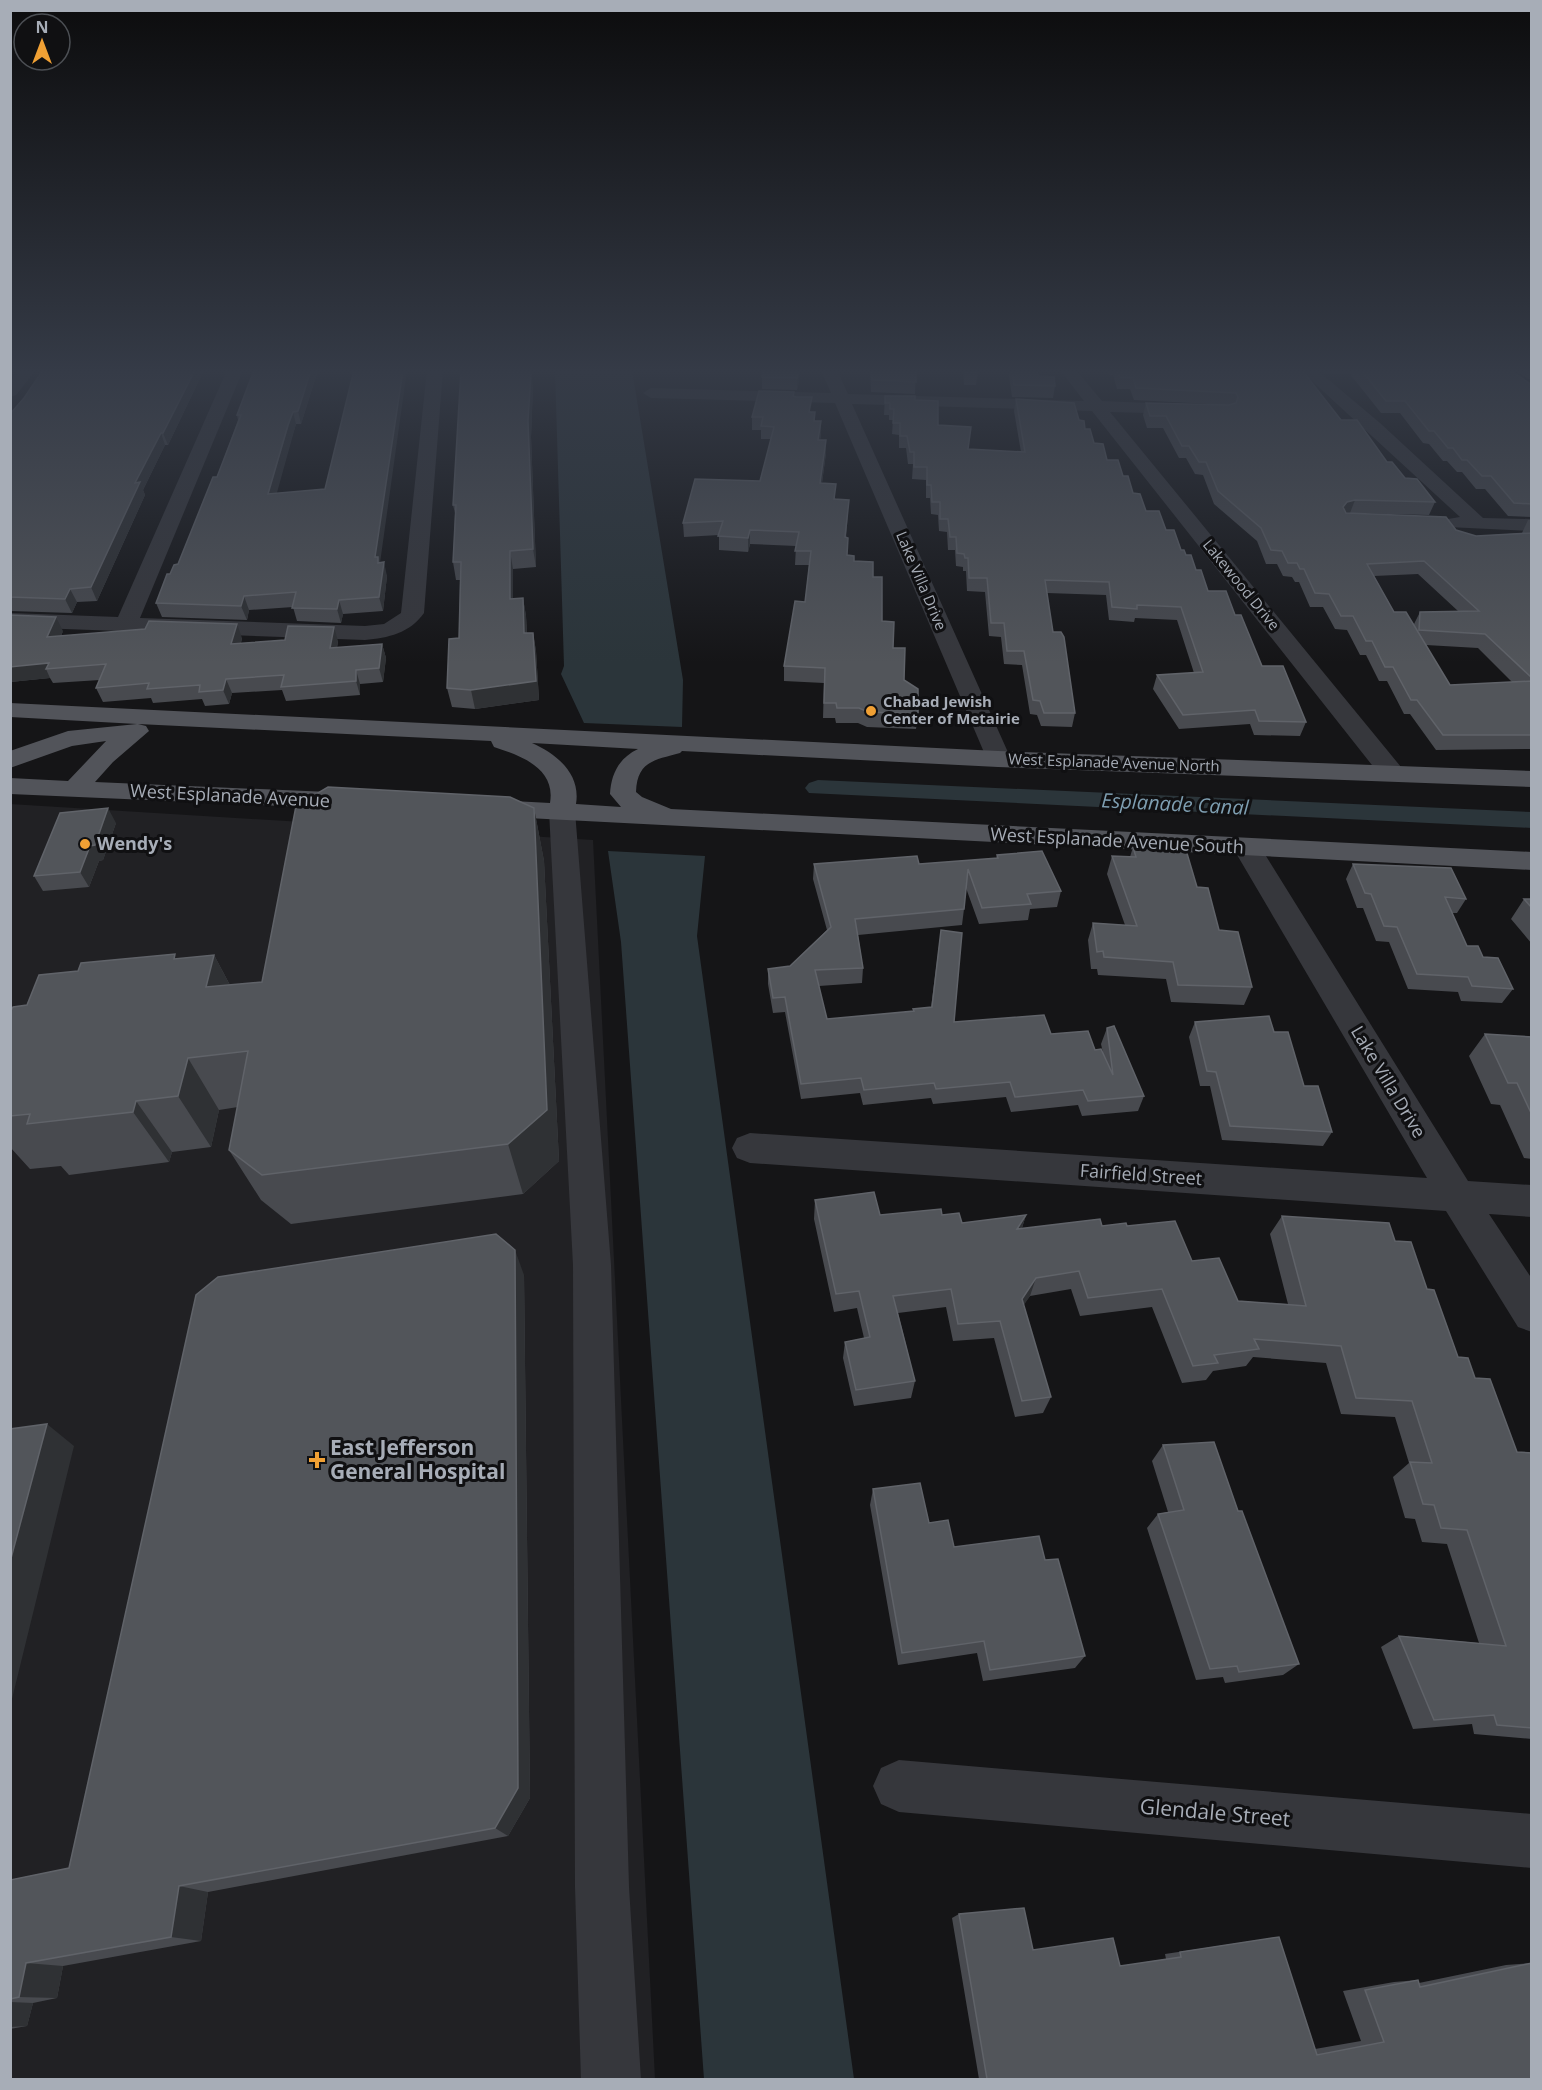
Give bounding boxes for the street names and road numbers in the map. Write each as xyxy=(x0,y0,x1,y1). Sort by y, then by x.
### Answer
street label: Lake Villa Drive xyxy=(892,528,952,633)
street label: Lakewood Drive xyxy=(1199,535,1285,634)
street label: West Esplanade Avenue North xyxy=(1008,748,1220,776)
street label: West Esplanade Avenue xyxy=(130,778,331,812)
street label: West Esplanade Avenue South xyxy=(990,821,1244,859)
street label: Lake Villa Drive xyxy=(1346,1021,1432,1142)
street label: Fairfield Street xyxy=(1079,1158,1203,1190)
street label: Glendale Street xyxy=(1139,1791,1292,1833)

